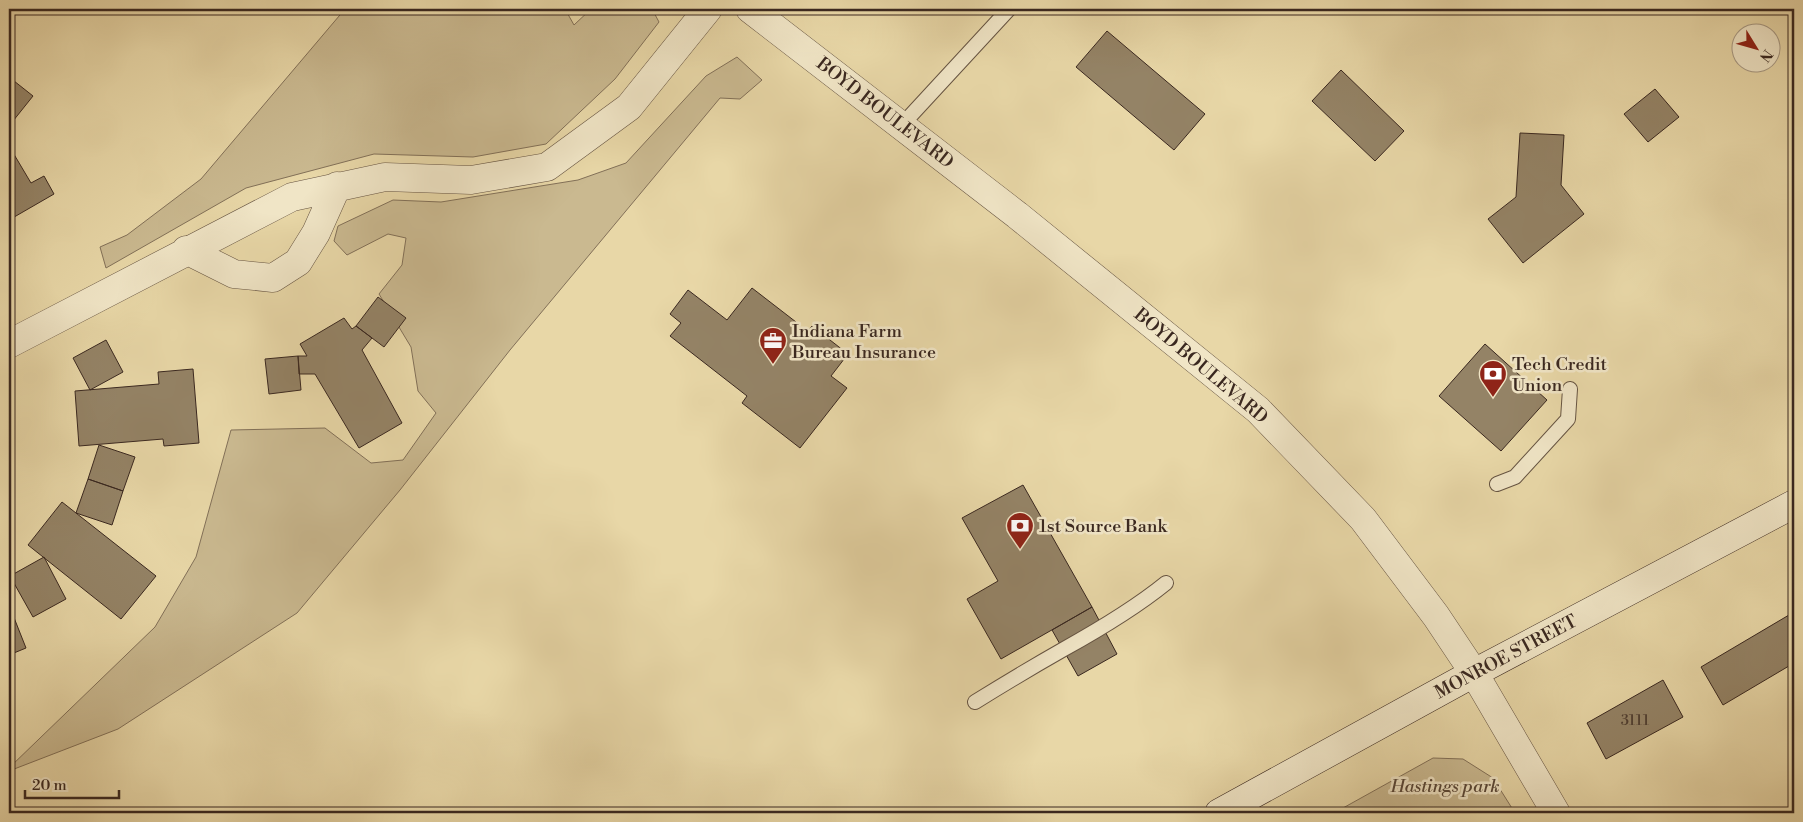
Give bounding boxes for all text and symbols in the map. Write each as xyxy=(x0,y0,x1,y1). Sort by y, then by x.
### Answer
north arrow xyxy=(1730,22,1780,72)
text: N xyxy=(1755,45,1776,65)
street label: BOYD BOULEVARD xyxy=(811,52,958,174)
street label: BOYD BOULEVARD xyxy=(1129,303,1273,429)
place label: Indiana Farm Bureau Insurance xyxy=(791,320,936,364)
office icon: Indiana Farm Bureau Insurance xyxy=(758,326,788,365)
place label: Tech Credit Union xyxy=(1512,353,1608,397)
bank icon: Tech Credit Union xyxy=(1478,359,1508,398)
bank icon: 1st Source Bank xyxy=(1005,511,1035,550)
place label: 1st Source Bank xyxy=(1039,515,1169,538)
street label: MONROE STREET xyxy=(1431,610,1582,704)
house number: 3111 xyxy=(1621,711,1650,730)
scale bar xyxy=(25,767,119,799)
park label: Hastings park xyxy=(1389,775,1500,798)
text: 20 m xyxy=(32,776,67,795)

